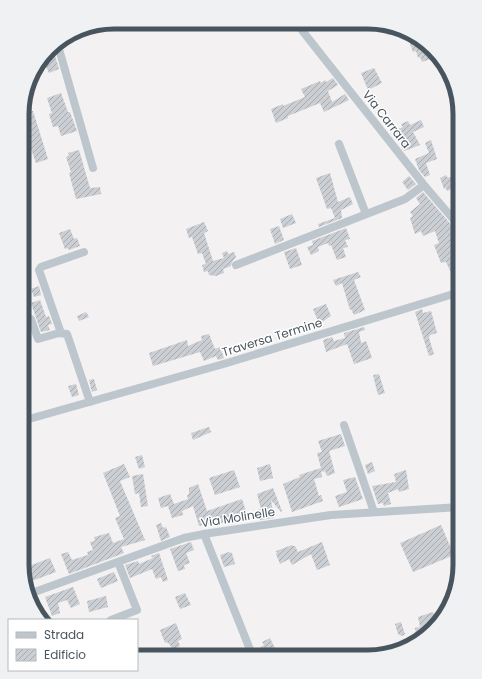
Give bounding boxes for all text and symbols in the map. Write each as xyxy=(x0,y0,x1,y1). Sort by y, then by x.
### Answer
street label: Via Carrara xyxy=(359,86,415,152)
street label: Traversa Termine xyxy=(220,314,324,360)
street label: Via Molinelle xyxy=(200,503,276,531)
legend xyxy=(8,619,138,671)
text: Strada xyxy=(44,626,84,643)
text: Edificio xyxy=(44,646,86,663)

